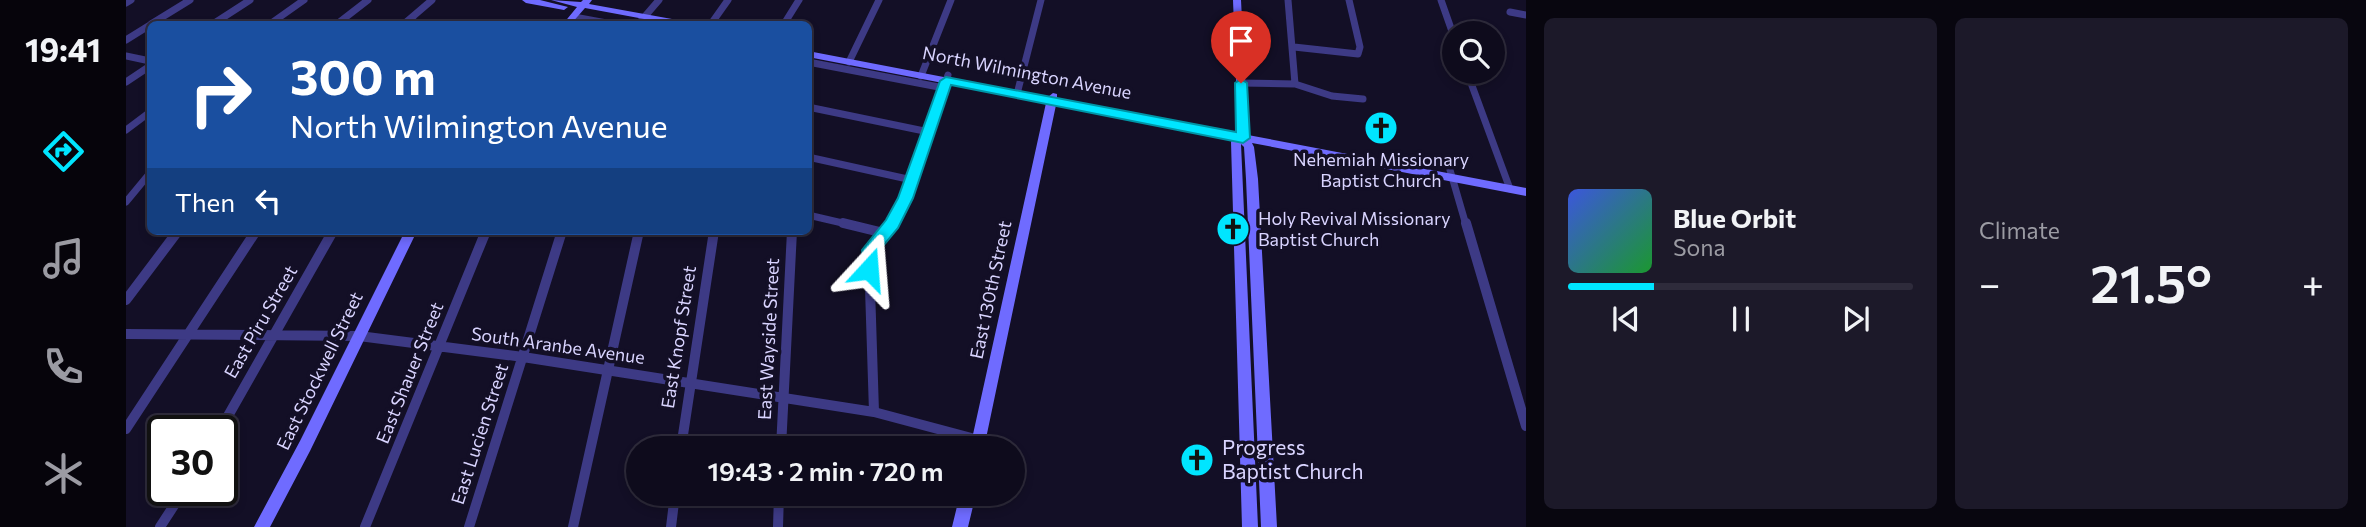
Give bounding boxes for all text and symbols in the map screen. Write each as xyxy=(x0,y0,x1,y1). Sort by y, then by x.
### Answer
pin xyxy=(1211,11,1271,83)
map controls xyxy=(1442,21,1505,84)
button: search xyxy=(1442,21,1505,84)
icon: arrive xyxy=(1222,22,1260,60)
text: 19:41 xyxy=(25,29,101,69)
street label: North Wilmington Avenue xyxy=(921,41,1134,103)
text: 300 m xyxy=(290,45,436,105)
icon: right xyxy=(175,49,266,140)
text: North Wilmington Avenue xyxy=(290,105,668,145)
church icon: Nehemiah Missionary Baptist Church xyxy=(1362,109,1400,147)
icon: directions xyxy=(39,127,88,176)
place label: Nehemiah Missionary Baptist Church xyxy=(1293,148,1469,191)
icon: left xyxy=(249,182,287,220)
text: Then xyxy=(175,186,235,217)
text: Blue Orbit xyxy=(1673,202,1796,233)
place label: Holy Revival Missionary Baptist Church xyxy=(1258,207,1451,250)
church icon: Holy Revival Missionary Baptist Church xyxy=(1214,210,1252,248)
text: Climate xyxy=(1979,216,2060,244)
street label: East 130th Street xyxy=(965,219,1015,361)
position arrow xyxy=(832,232,906,306)
text: Sona xyxy=(1673,233,1725,261)
icon: music xyxy=(39,234,88,283)
text: 21.5° xyxy=(2090,250,2212,314)
street label: East Wayside Street xyxy=(753,258,783,420)
text: − xyxy=(1979,259,2001,306)
text: + xyxy=(2302,259,2324,306)
street label: East Piru Street xyxy=(219,261,301,382)
street label: East Knopf Street xyxy=(656,264,700,410)
street label: East Stockwell Street xyxy=(271,288,367,453)
street label: East Shauer Street xyxy=(371,299,447,446)
icon: previous xyxy=(1607,300,1645,338)
icon: pause xyxy=(1722,300,1760,338)
icon: next xyxy=(1837,300,1875,338)
street label: South Aranbe Avenue xyxy=(470,322,646,368)
icon: phone xyxy=(39,342,88,391)
street label: East Lucien Street xyxy=(446,360,512,507)
speed limit sign: 30 xyxy=(147,415,238,506)
place label: Progress Baptist Church xyxy=(1222,434,1364,483)
church icon: Progress Baptist Church xyxy=(1178,441,1216,479)
icon: climate xyxy=(39,449,88,498)
text: 19:43 · 2 min · 720 m xyxy=(708,455,943,486)

